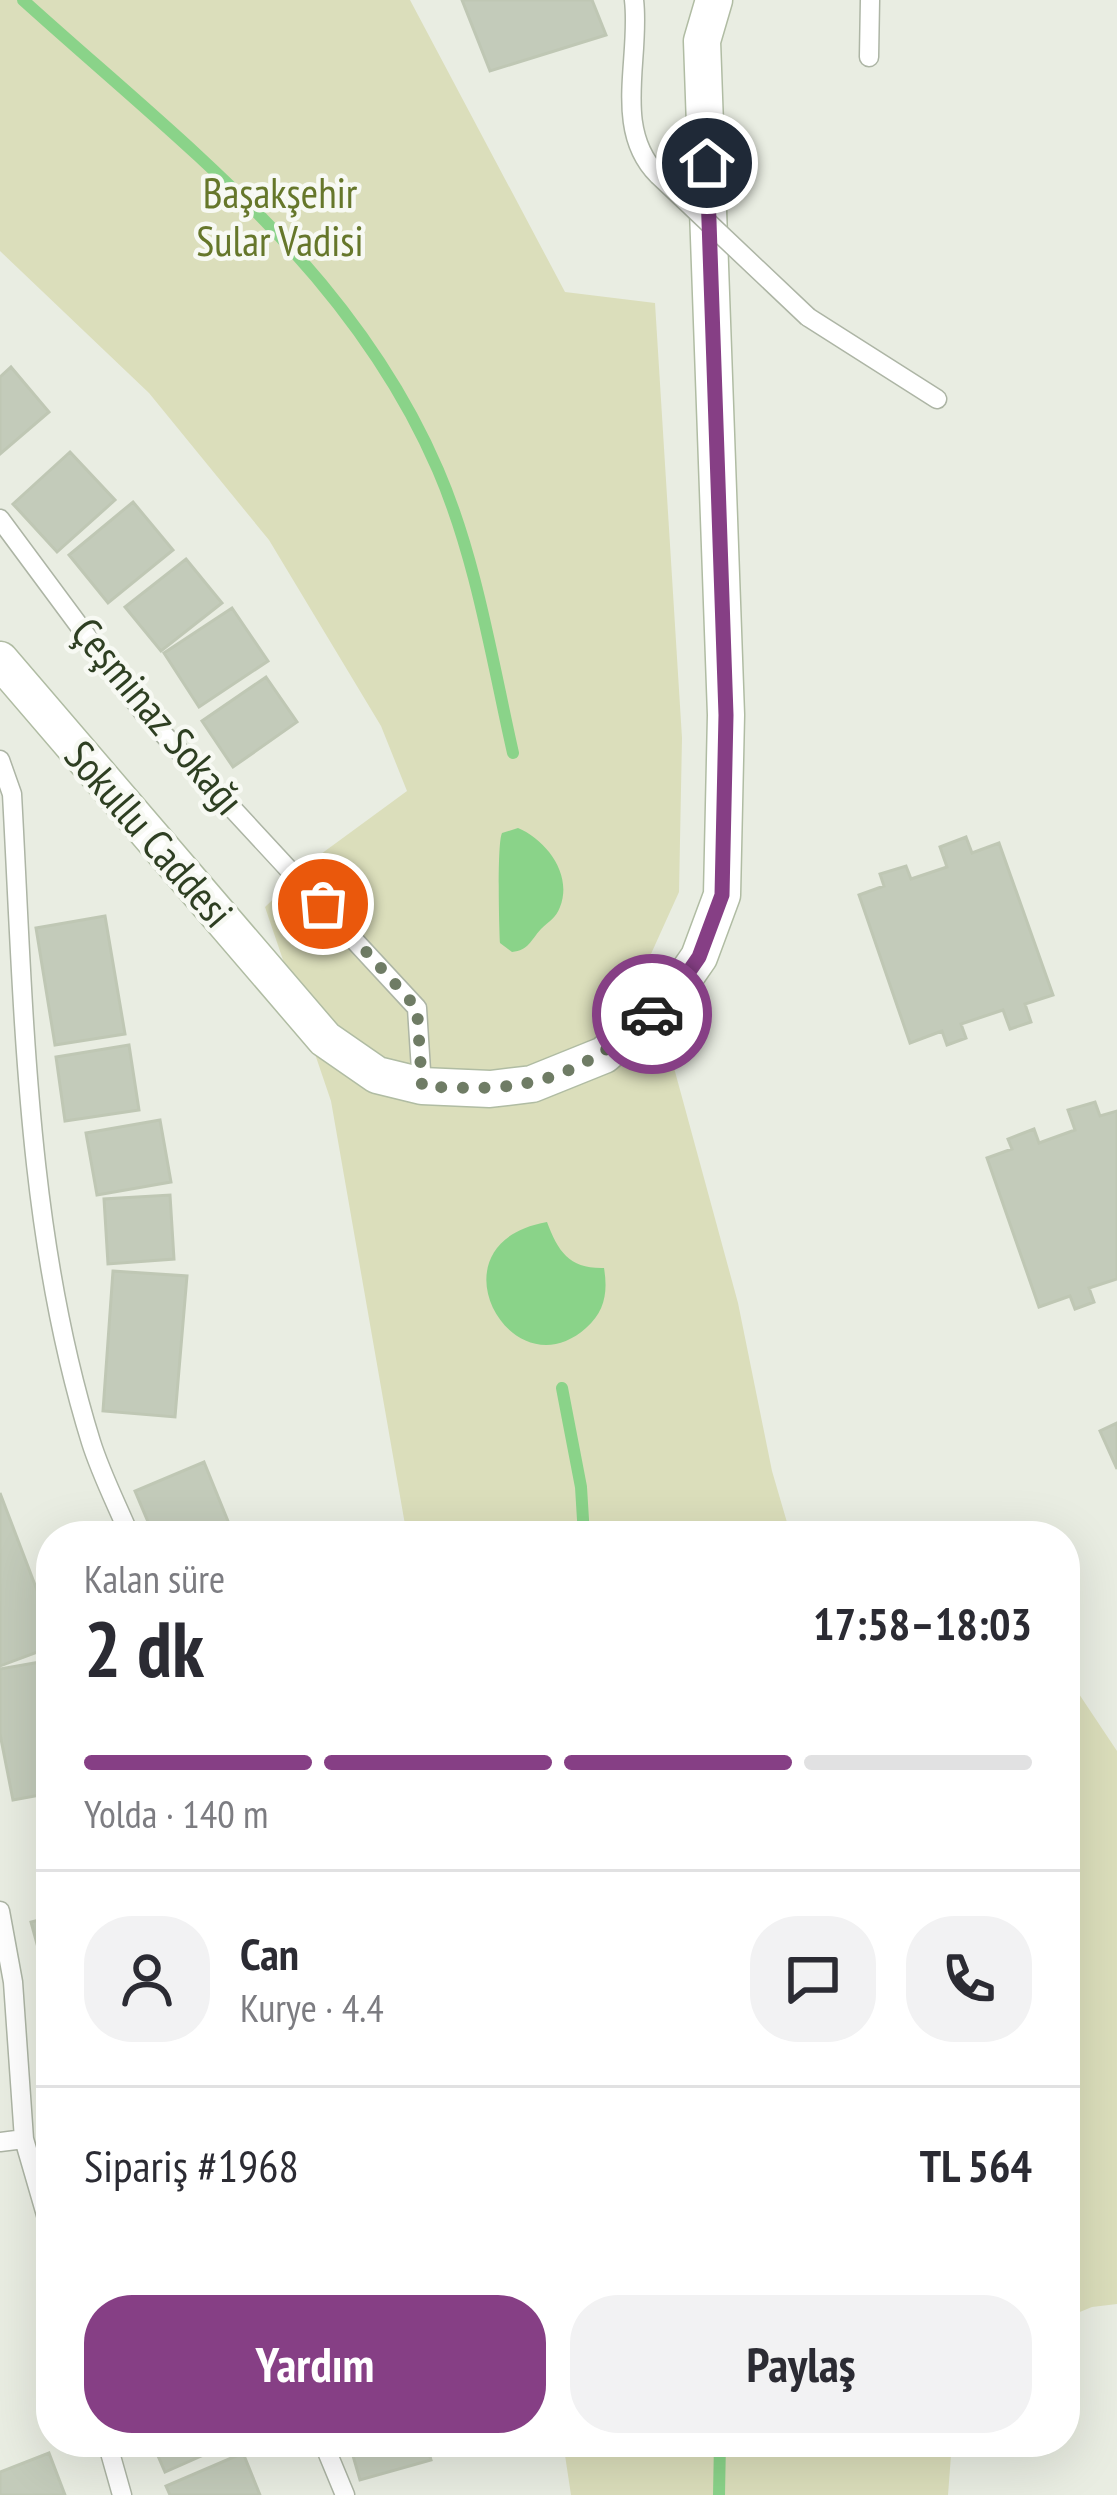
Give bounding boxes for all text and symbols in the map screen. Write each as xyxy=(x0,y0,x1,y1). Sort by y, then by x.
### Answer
pin xyxy=(656,112,758,214)
icon: home xyxy=(674,130,740,196)
park label: Başakşehir Sular Vadisi xyxy=(196,165,364,268)
street label: Çeşminaz Sokağı xyxy=(60,606,257,826)
street label: Sokullu Caddesi xyxy=(53,729,246,938)
pin xyxy=(272,853,374,955)
icon: bag xyxy=(290,871,356,937)
courier xyxy=(592,954,712,1074)
icon: car xyxy=(619,981,685,1047)
text: Kalan süre xyxy=(84,1553,225,1604)
text: 17:58–18:03 xyxy=(813,1594,1032,1652)
text: 2 dk xyxy=(84,1598,204,1699)
text: Yolda · 140 m xyxy=(84,1788,269,1839)
button: person xyxy=(84,1916,210,2042)
button: chat xyxy=(750,1916,876,2042)
button: phone xyxy=(906,1916,1032,2042)
text: Can xyxy=(240,1924,299,1982)
text: Kurye · 4.4 xyxy=(240,1982,384,2033)
text: Sipariş #1968 xyxy=(84,2136,299,2194)
text: TL 564 xyxy=(920,2136,1032,2194)
button: Yardım xyxy=(84,2295,546,2433)
button: Paylaş xyxy=(570,2295,1032,2433)

